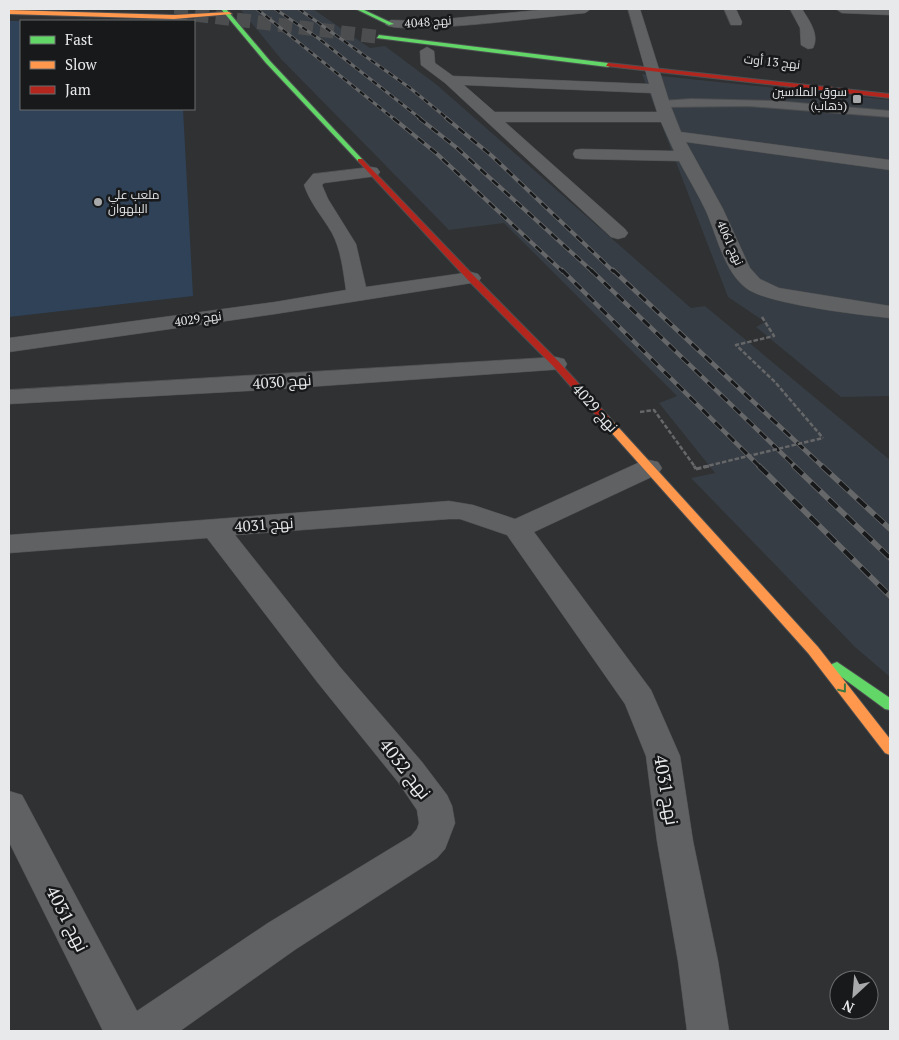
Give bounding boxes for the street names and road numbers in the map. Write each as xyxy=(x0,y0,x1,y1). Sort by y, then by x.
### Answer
street label: نهج 4048 xyxy=(404,12,452,32)
street label: نهج 13 أوت xyxy=(743,51,801,73)
street label: نهج 4061 xyxy=(713,218,747,268)
street label: نهج 4029 xyxy=(174,308,222,330)
street label: نهج 4030 xyxy=(252,369,312,395)
street label: نهج 4029 xyxy=(567,379,623,437)
street label: نهج 4031 xyxy=(234,512,294,538)
street label: نهج 4032 xyxy=(374,733,437,804)
street label: نهج 4031 xyxy=(648,753,685,827)
street label: نهج 4031 xyxy=(40,882,95,956)

